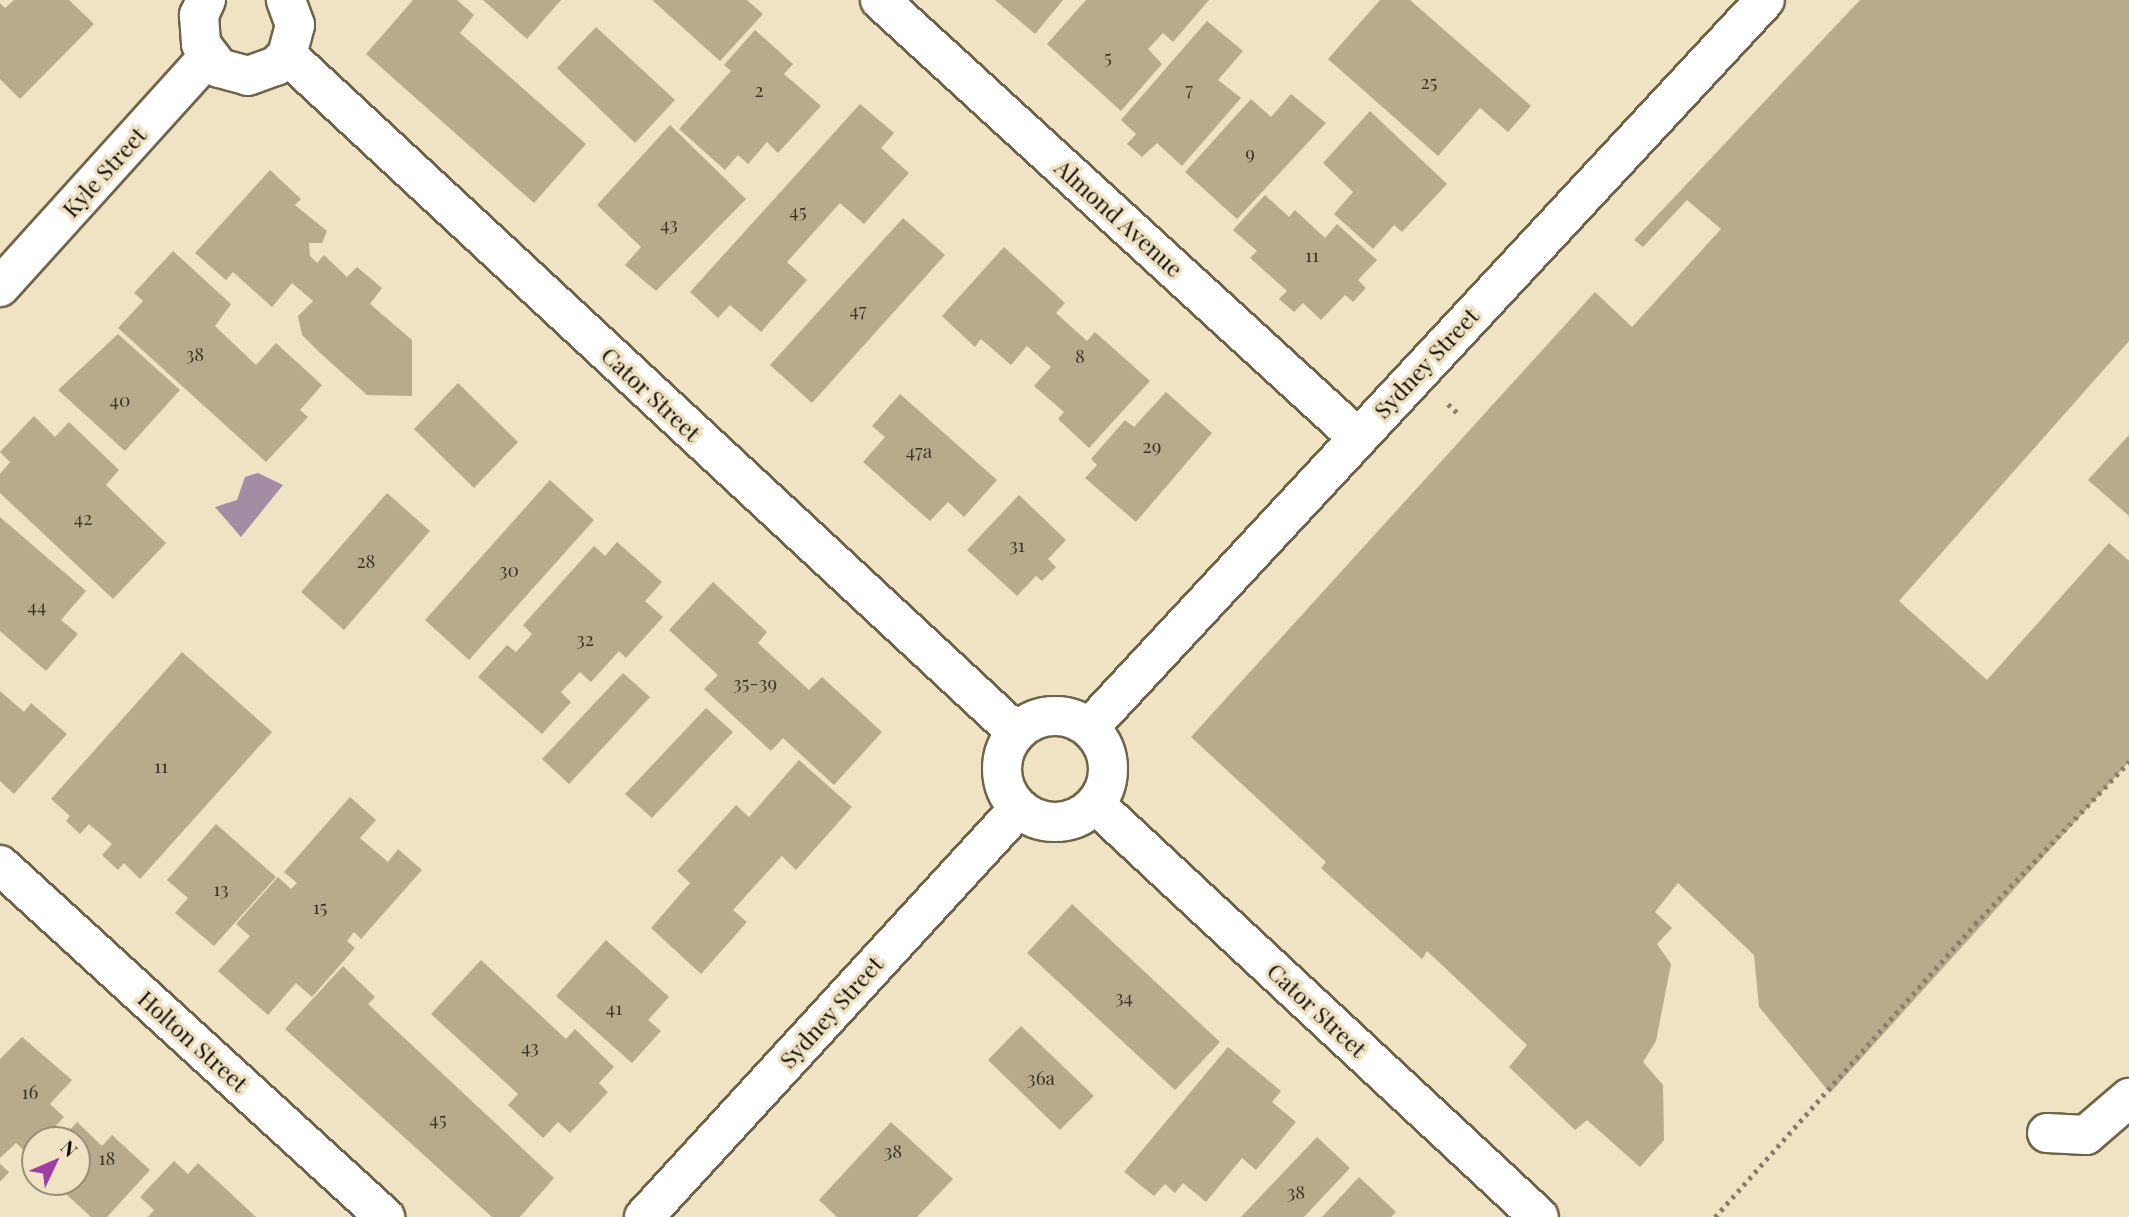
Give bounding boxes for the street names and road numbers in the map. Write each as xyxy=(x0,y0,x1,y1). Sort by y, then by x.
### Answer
street label: Kyle Street xyxy=(56,121,152,223)
street label: Almond Avenue xyxy=(1049,153,1189,283)
street label: Sydney Street xyxy=(1368,302,1484,424)
street label: Cator Street xyxy=(596,341,706,447)
street label: Sydney Street xyxy=(773,950,889,1074)
street label: Cator Street xyxy=(1262,957,1372,1063)
street label: Holton Street xyxy=(133,985,253,1097)

